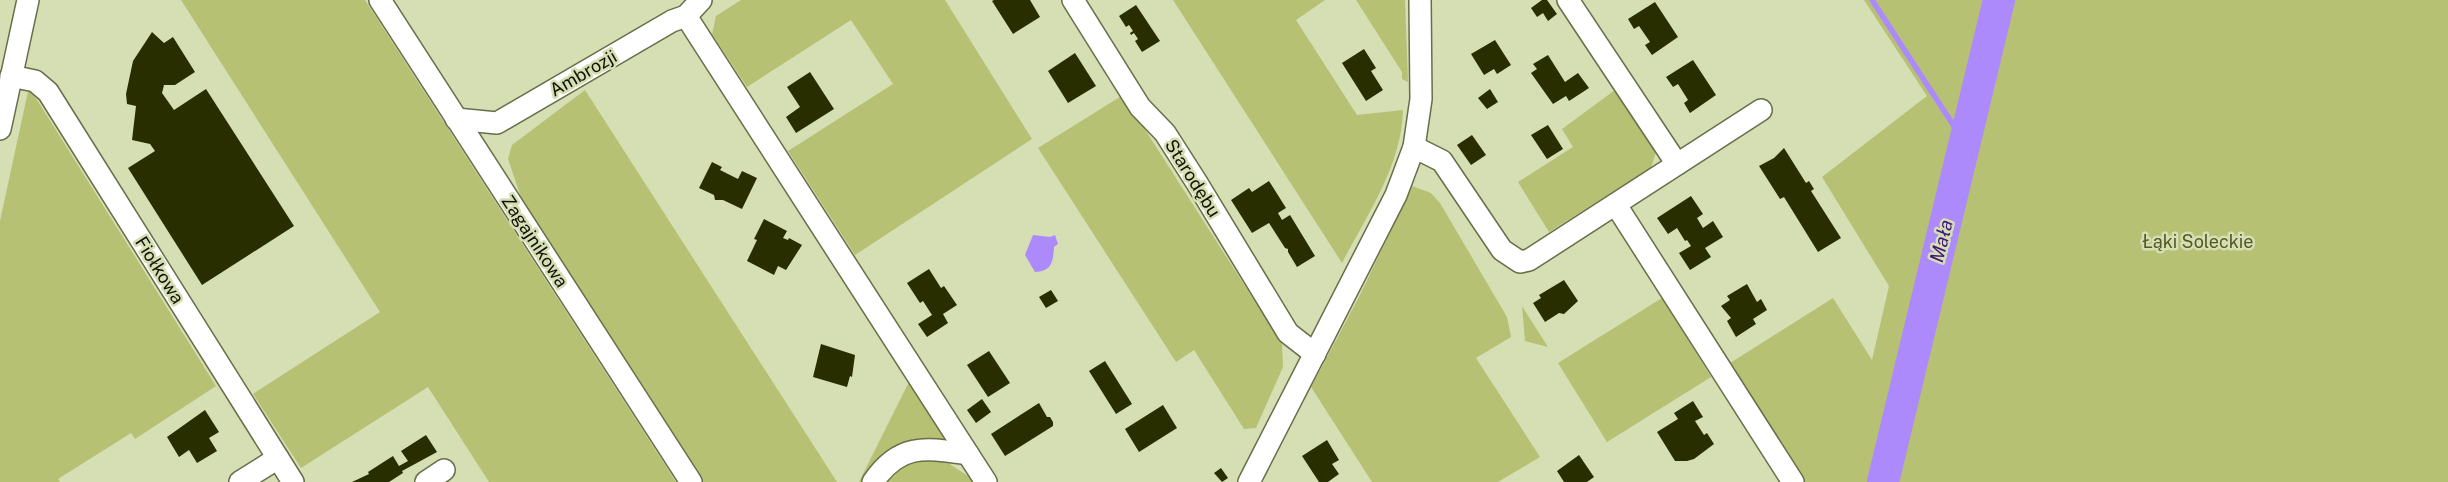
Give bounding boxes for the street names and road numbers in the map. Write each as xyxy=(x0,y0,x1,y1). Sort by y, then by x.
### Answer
street label: Ambrozji xyxy=(546,45,620,101)
street label: Starodębu xyxy=(1161,135,1225,221)
street label: Zagajnikowa xyxy=(497,191,573,291)
street label: Fiołkowa xyxy=(131,233,189,307)

